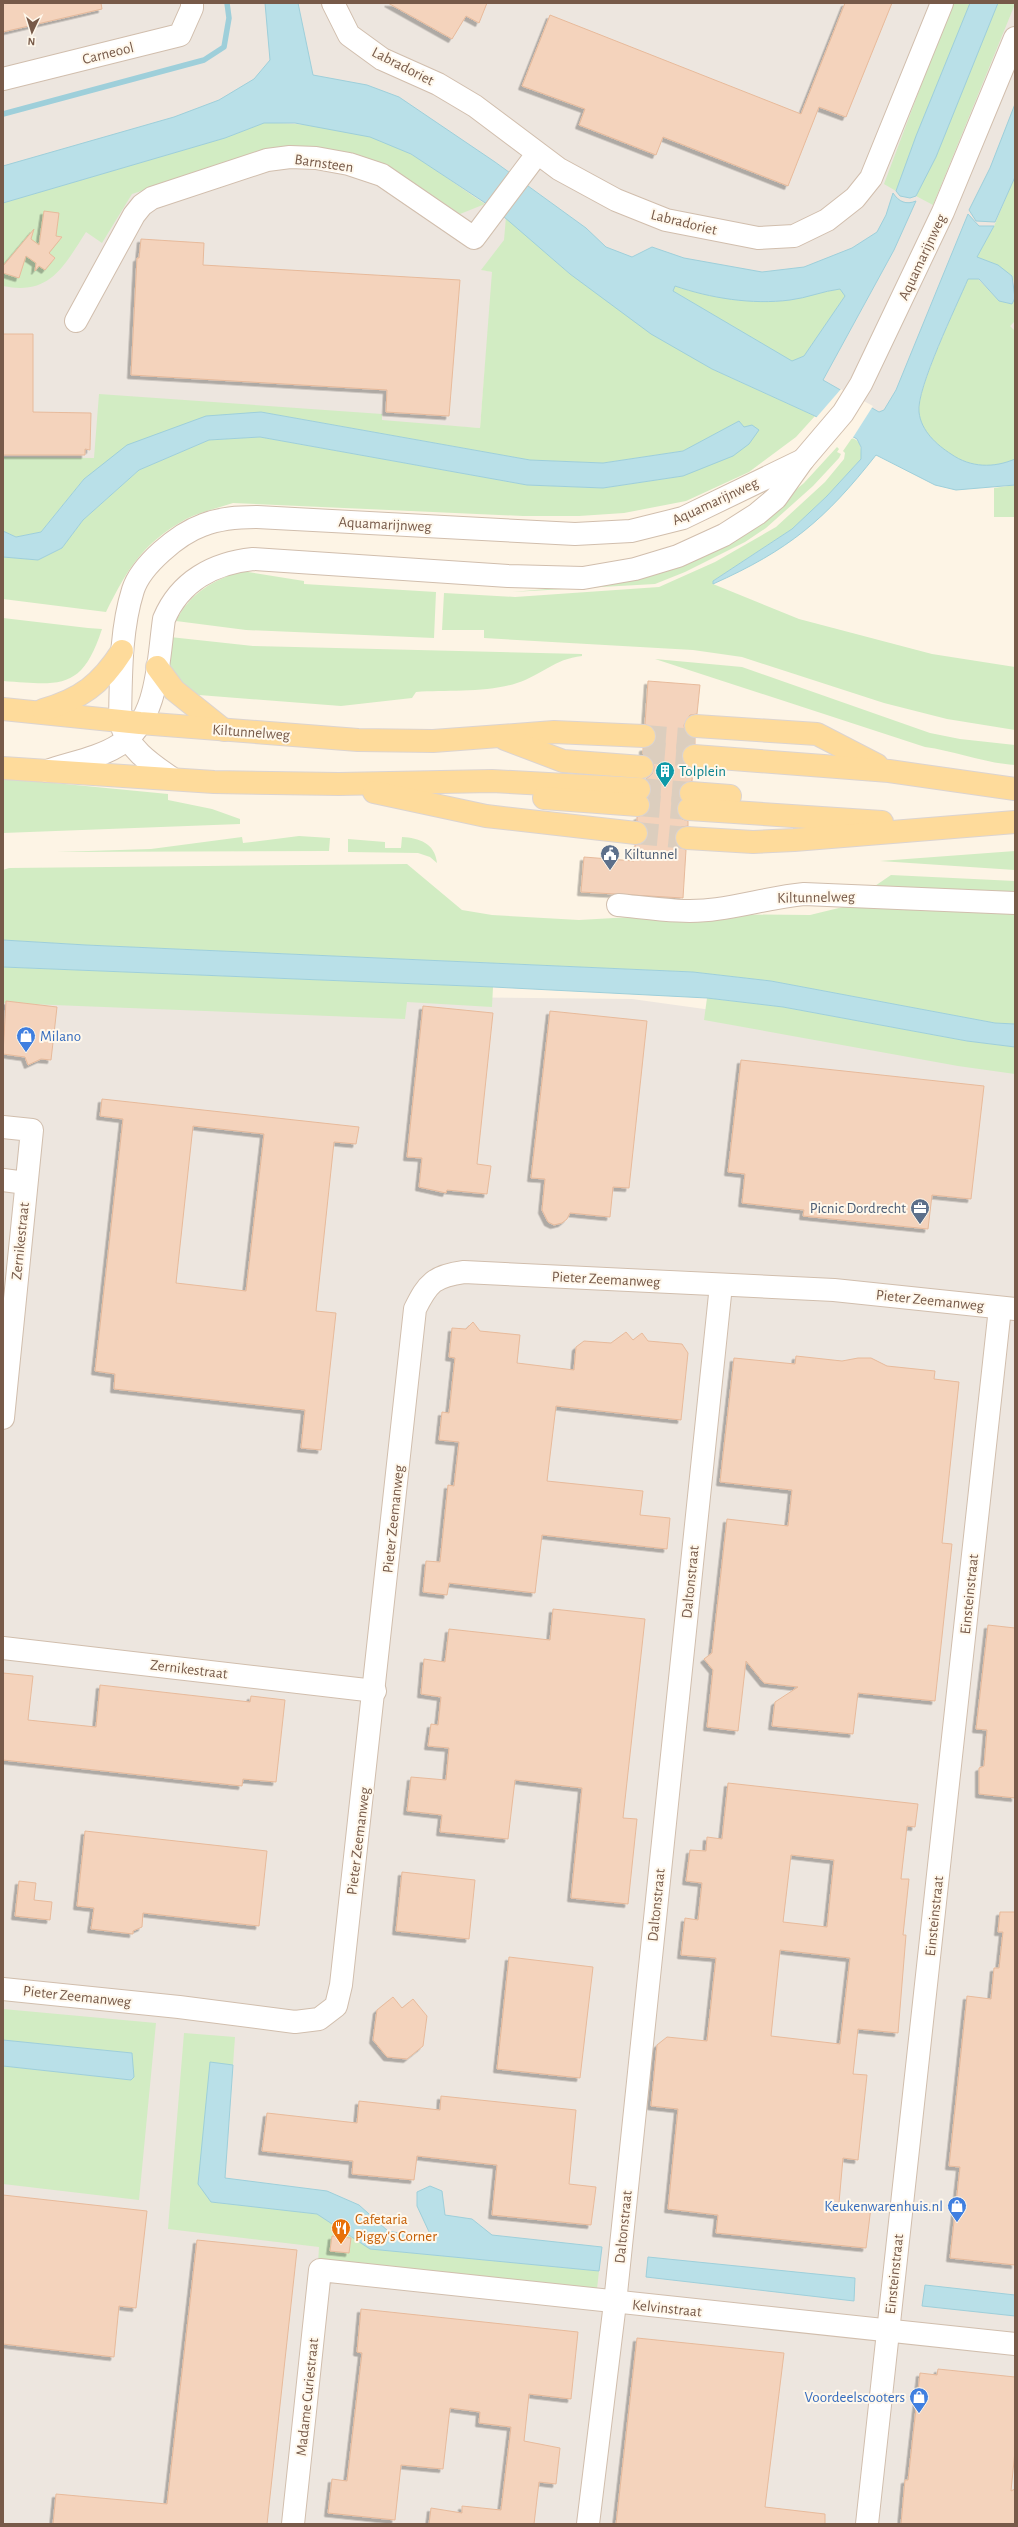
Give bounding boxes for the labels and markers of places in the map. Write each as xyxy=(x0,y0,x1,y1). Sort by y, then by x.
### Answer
building icon: Tolplein xyxy=(654,760,676,788)
place label: Tolplein xyxy=(679,764,726,779)
public building icon: Kiltunnel xyxy=(599,843,621,871)
place label: Kiltunnel xyxy=(624,847,678,862)
shop icon: Milano xyxy=(15,1025,37,1053)
place label: Milano xyxy=(40,1029,81,1044)
office icon: Picnic Dordrecht xyxy=(909,1197,931,1225)
place label: Picnic Dordrecht xyxy=(810,1201,906,1216)
shop icon: Keukenwarenhuis.nl xyxy=(946,2195,968,2223)
place label: Keukenwarenhuis.nl xyxy=(824,2199,943,2214)
place label: Cafetaria Piggy's Corner xyxy=(355,2212,437,2244)
restaurant icon: Cafetaria Piggy's Corner xyxy=(330,2217,352,2245)
shop icon: Voordeelscooters xyxy=(908,2386,930,2414)
place label: Voordeelscooters xyxy=(805,2390,905,2405)

